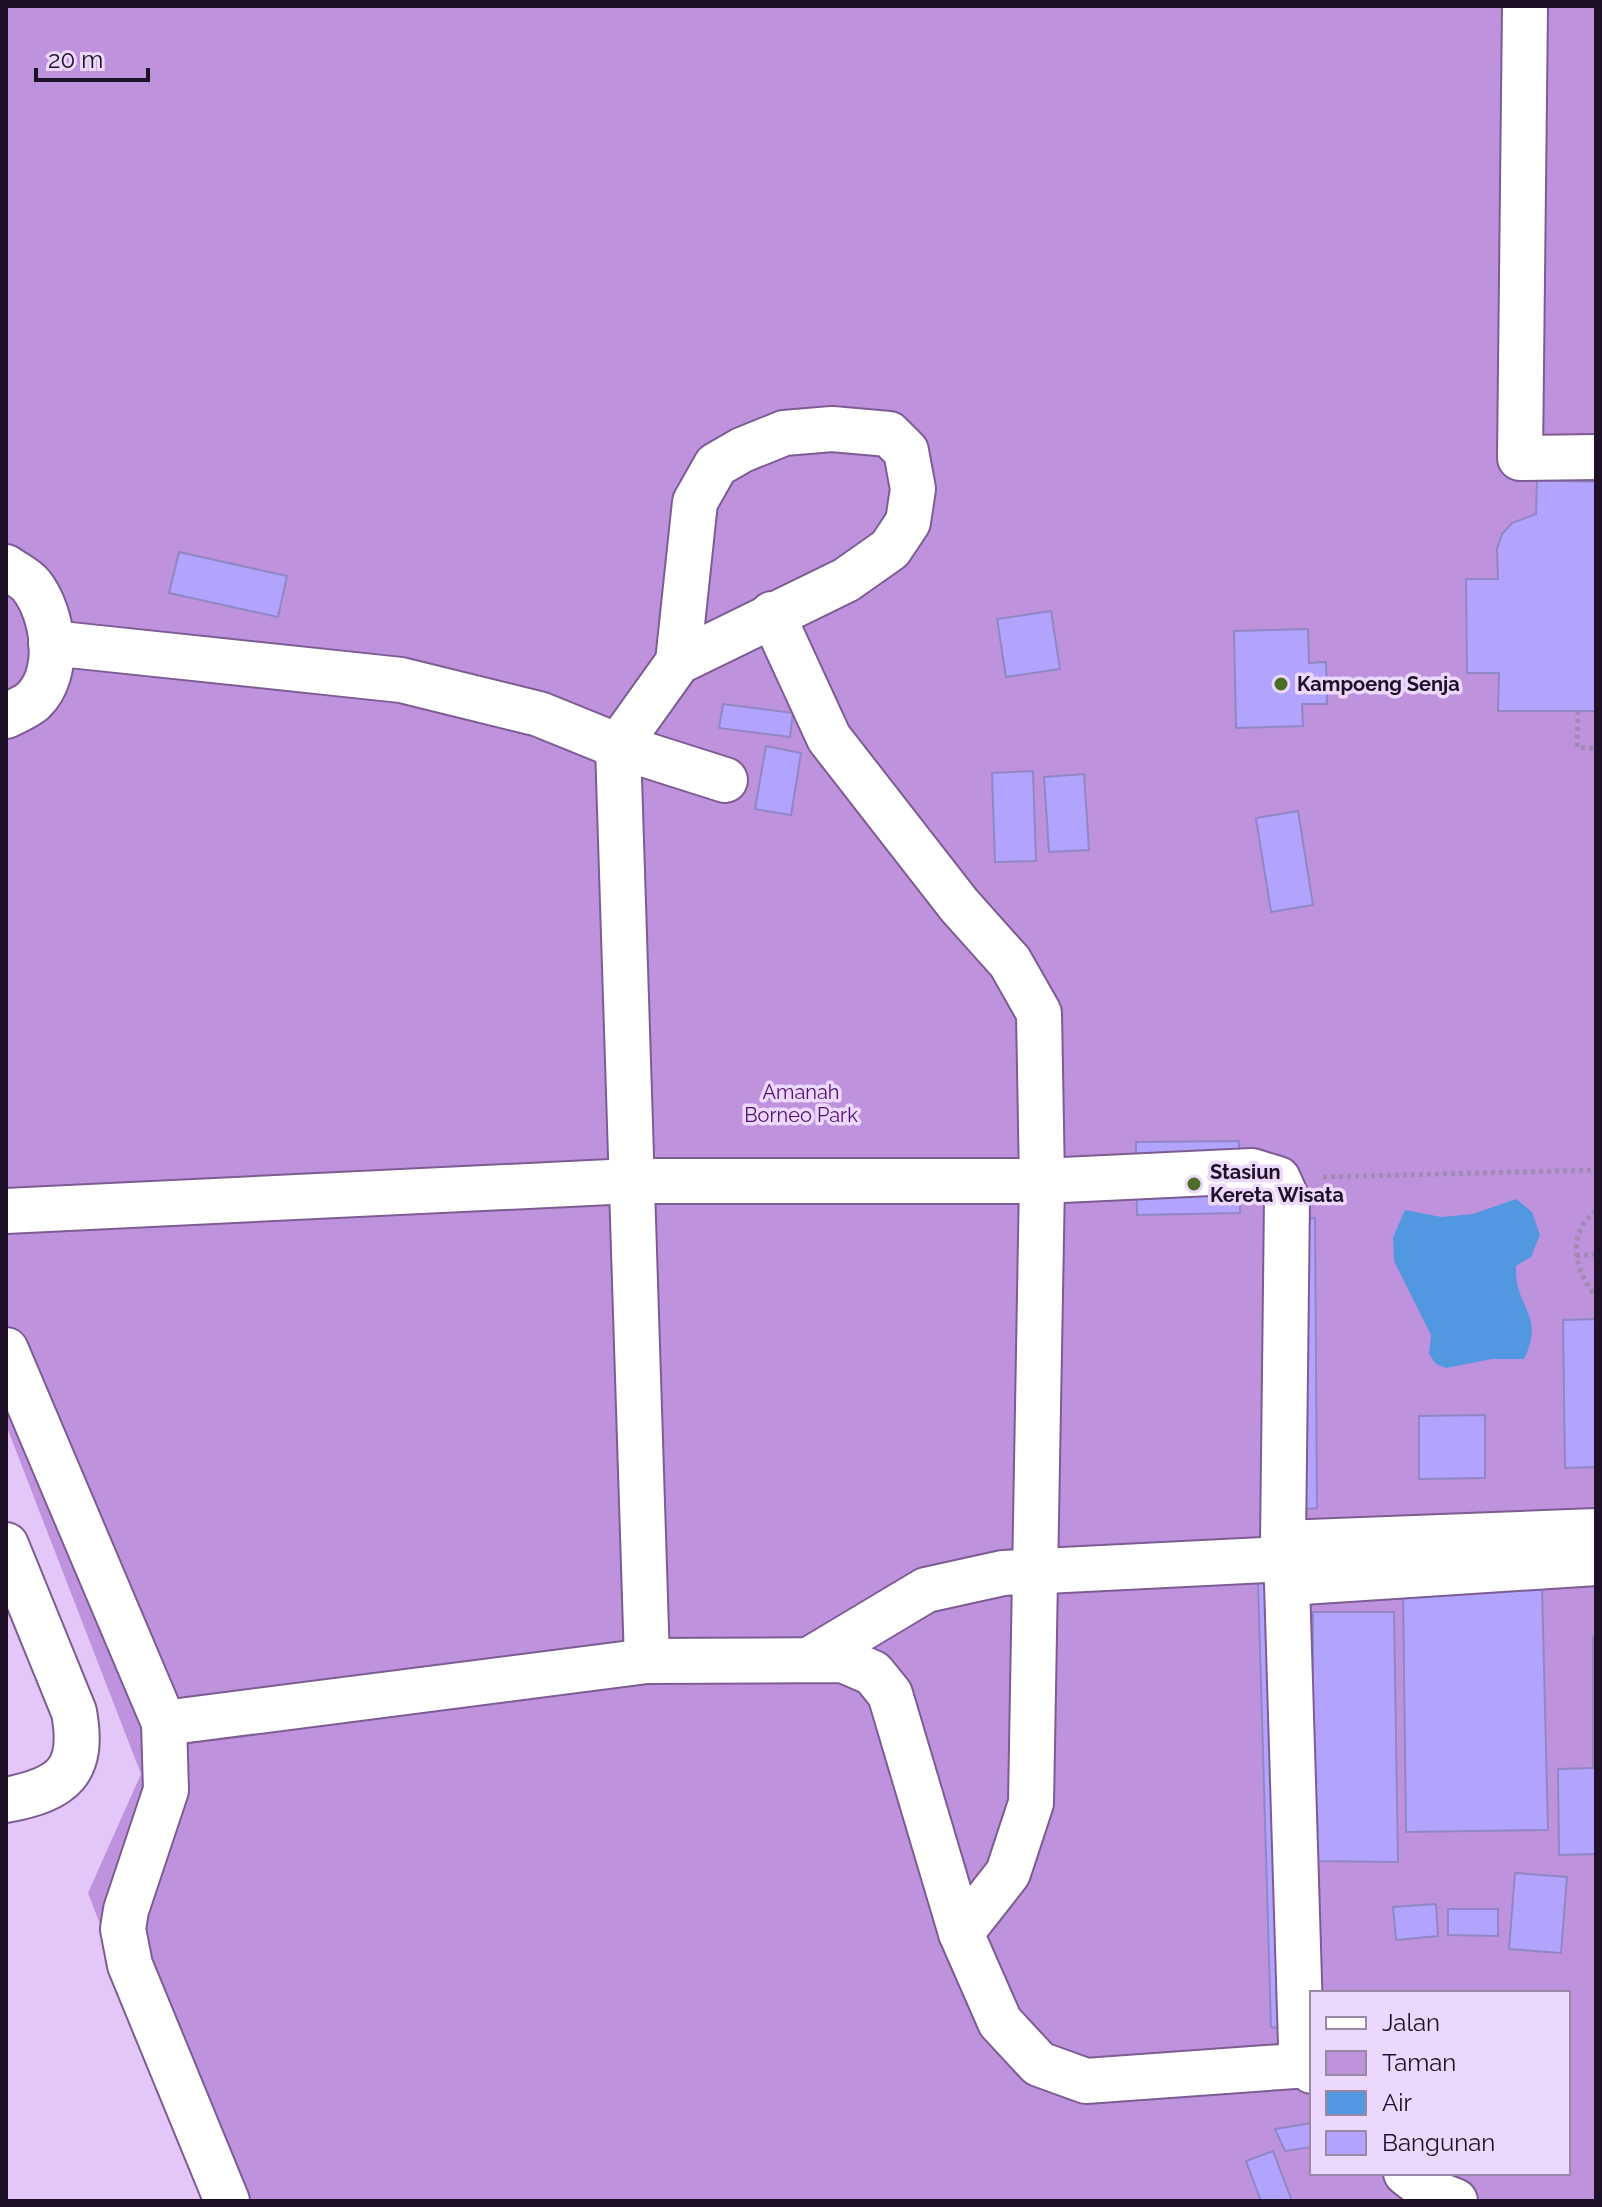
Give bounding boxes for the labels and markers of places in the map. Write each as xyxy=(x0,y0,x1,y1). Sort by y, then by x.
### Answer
place label: Kampoeng Senja xyxy=(1297,672,1460,696)
marker: Kampoeng Senja xyxy=(1272,675,1290,693)
place label: Stasiun Kereta Wisata xyxy=(1210,1160,1344,1207)
marker: Stasiun Kereta Wisata xyxy=(1185,1175,1203,1193)

